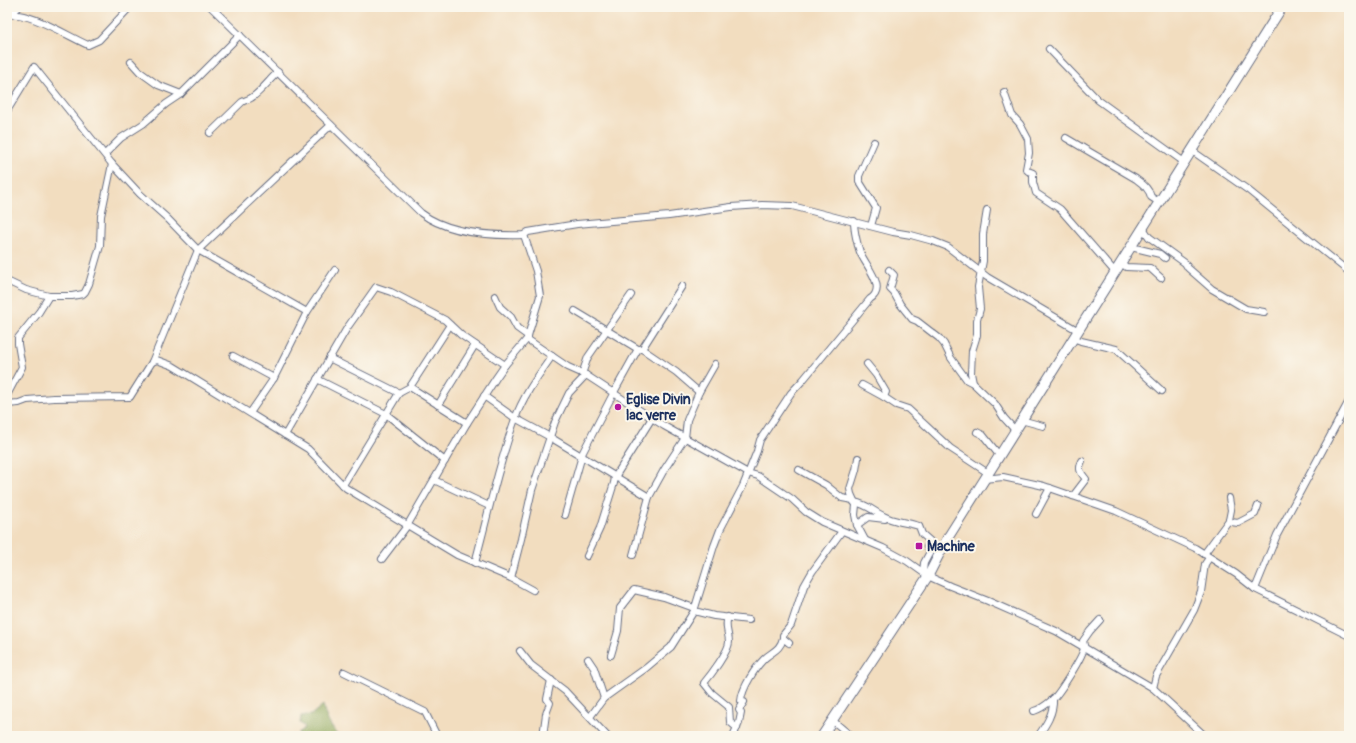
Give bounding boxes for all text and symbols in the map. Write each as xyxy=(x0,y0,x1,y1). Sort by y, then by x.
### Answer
place label: Eglise Divin lac verre xyxy=(626,391,691,424)
marker: Eglise Divin lac verre xyxy=(613,402,623,412)
place label: Machine xyxy=(927,538,976,555)
marker: Machine xyxy=(914,541,924,551)

